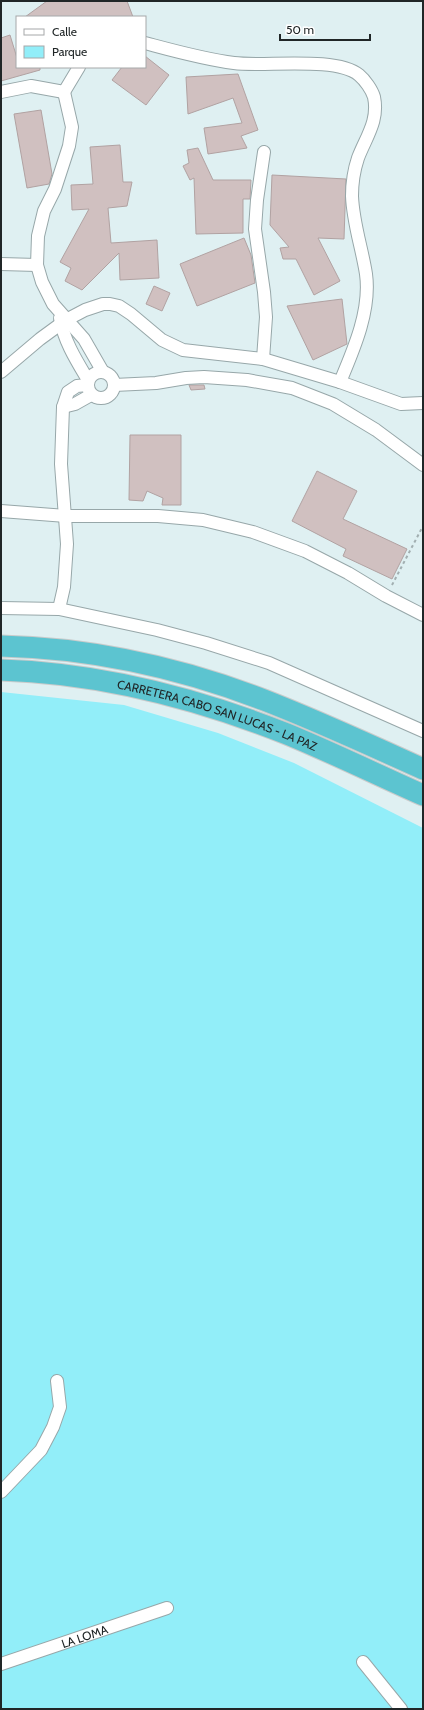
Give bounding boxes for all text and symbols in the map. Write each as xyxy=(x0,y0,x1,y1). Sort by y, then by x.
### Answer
legend xyxy=(16,16,146,68)
scale bar xyxy=(280,16,370,42)
text: 50 m xyxy=(286,22,314,37)
text: Calle xyxy=(52,24,77,39)
text: Parque xyxy=(52,44,87,59)
street label: CARRETERA CABO SAN LUCAS - LA PAZ xyxy=(116,676,320,754)
street label: LA LOMA xyxy=(59,1621,110,1651)

